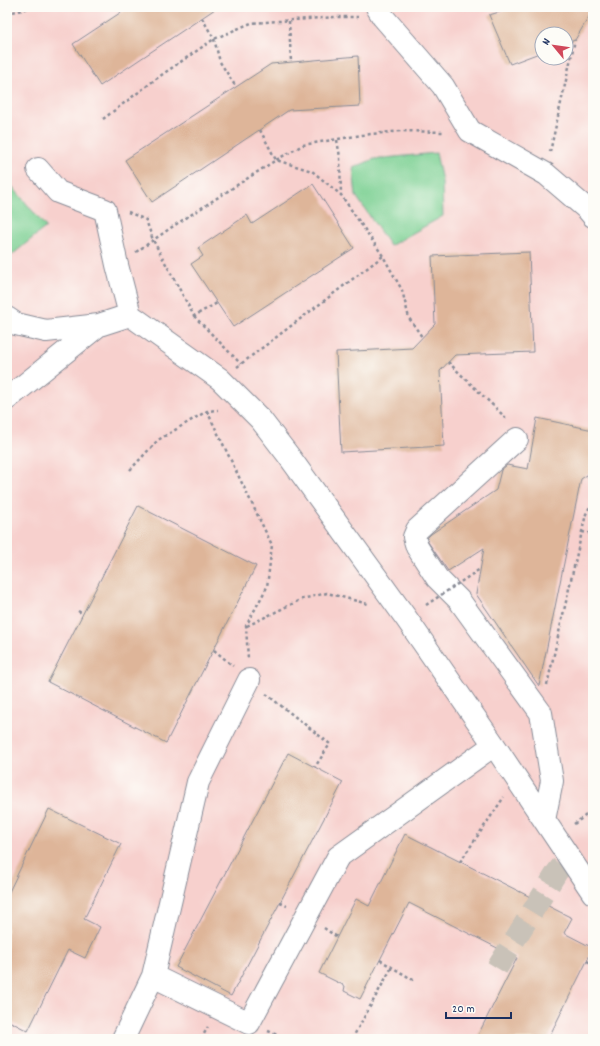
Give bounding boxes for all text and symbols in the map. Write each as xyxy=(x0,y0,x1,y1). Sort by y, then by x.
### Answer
north arrow xyxy=(534,26,574,66)
text: N xyxy=(539,35,556,48)
scale bar xyxy=(446,994,511,1020)
text: 20 m xyxy=(452,1001,475,1018)

